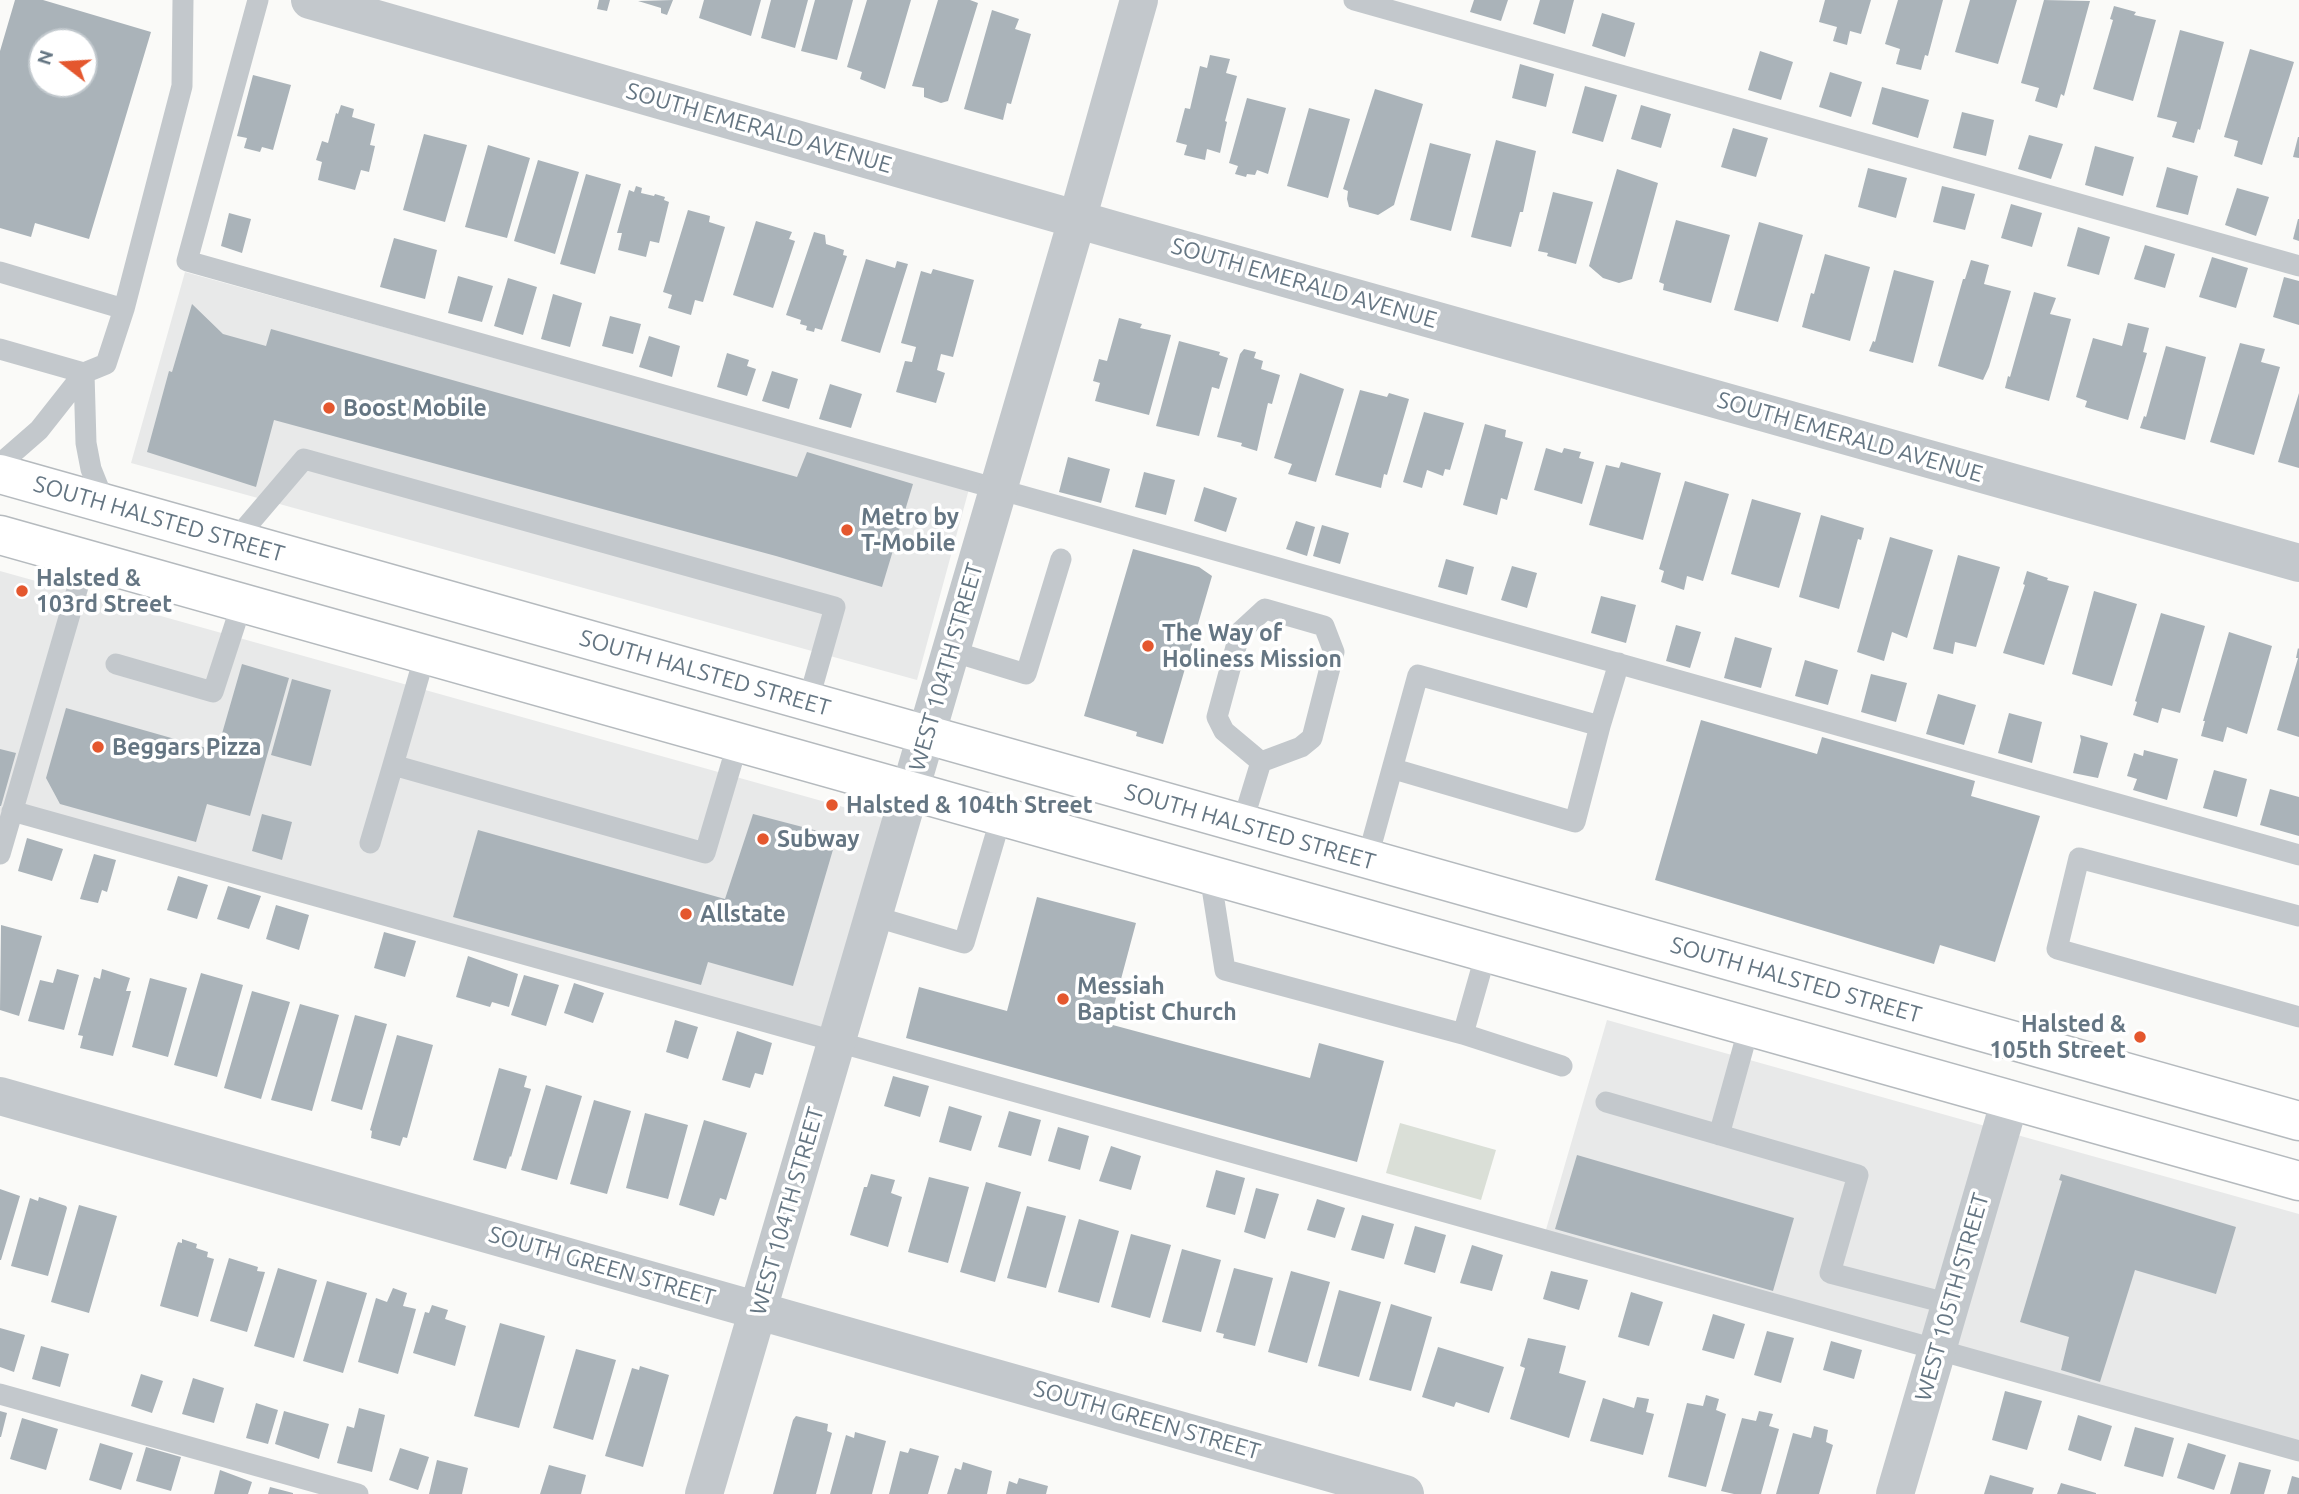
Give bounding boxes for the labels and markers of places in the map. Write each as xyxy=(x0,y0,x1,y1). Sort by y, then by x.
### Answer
place label: Boost Mobile xyxy=(343,394,487,422)
marker: Boost Mobile xyxy=(321,400,337,416)
place label: Metro by T-Mobile xyxy=(861,503,959,557)
marker: Metro by T-Mobile xyxy=(839,522,855,538)
place label: Halsted & 103rd Street xyxy=(36,564,172,618)
marker: Halsted & 103rd Street xyxy=(14,583,30,599)
place label: The Way of Holiness Mission xyxy=(1162,619,1342,673)
marker: The Way of Holiness Mission xyxy=(1140,638,1156,654)
place label: Beggars Pizza xyxy=(112,733,262,761)
marker: Beggars Pizza xyxy=(90,739,106,755)
place label: Halsted & 104th Street xyxy=(846,791,1093,819)
marker: Halsted & 104th Street xyxy=(824,797,840,813)
place label: Subway xyxy=(777,825,859,853)
marker: Subway xyxy=(755,831,771,847)
place label: Allstate xyxy=(700,900,786,928)
marker: Allstate xyxy=(678,906,694,922)
place label: Messiah Baptist Church xyxy=(1077,972,1237,1026)
marker: Messiah Baptist Church xyxy=(1055,991,1071,1007)
place label: Halsted & 105th Street xyxy=(1990,1010,2126,1064)
marker: Halsted & 105th Street xyxy=(2132,1029,2148,1045)

